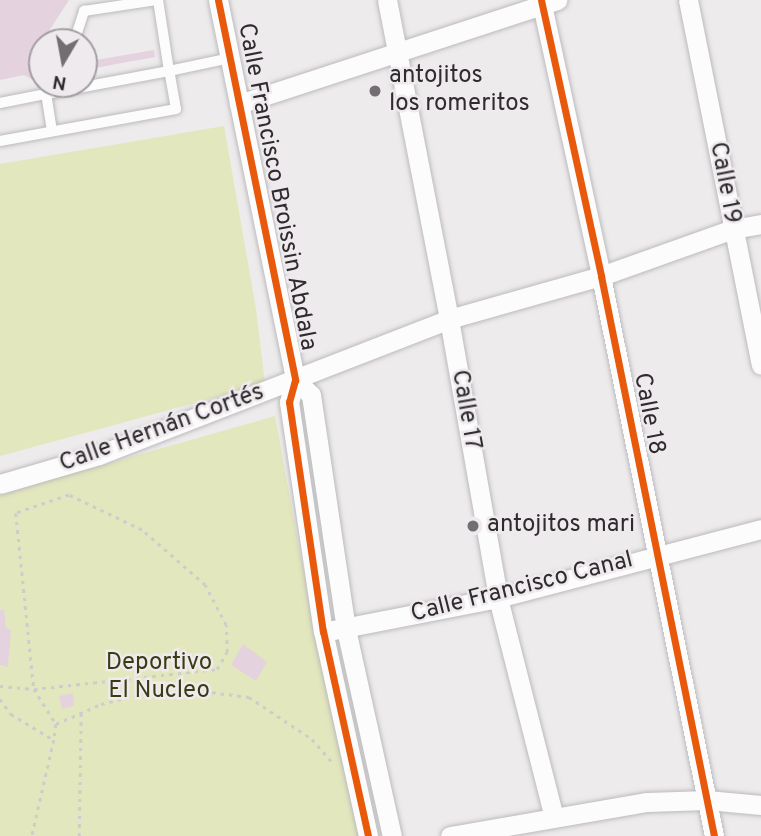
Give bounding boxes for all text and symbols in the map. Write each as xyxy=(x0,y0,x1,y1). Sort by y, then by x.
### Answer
street label: Calle Francisco Broissin Abdala xyxy=(230,20,322,354)
north arrow xyxy=(28,28,98,98)
place label: antojitos los romeritos xyxy=(389,63,530,119)
text: N xyxy=(51,69,69,95)
marker: antojitos los romeritos xyxy=(367,83,383,99)
street label: Calle 19 xyxy=(702,140,746,226)
street label: Calle 17 xyxy=(444,368,486,452)
street label: Calle 18 xyxy=(626,371,670,457)
street label: Calle Hernán Cortés xyxy=(56,379,268,479)
place label: antojitos mari xyxy=(487,512,635,540)
marker: antojitos mari xyxy=(465,518,481,534)
street label: Calle Francisco Canal xyxy=(408,546,636,630)
park label: Deportivo El Nucleo xyxy=(106,650,212,706)

